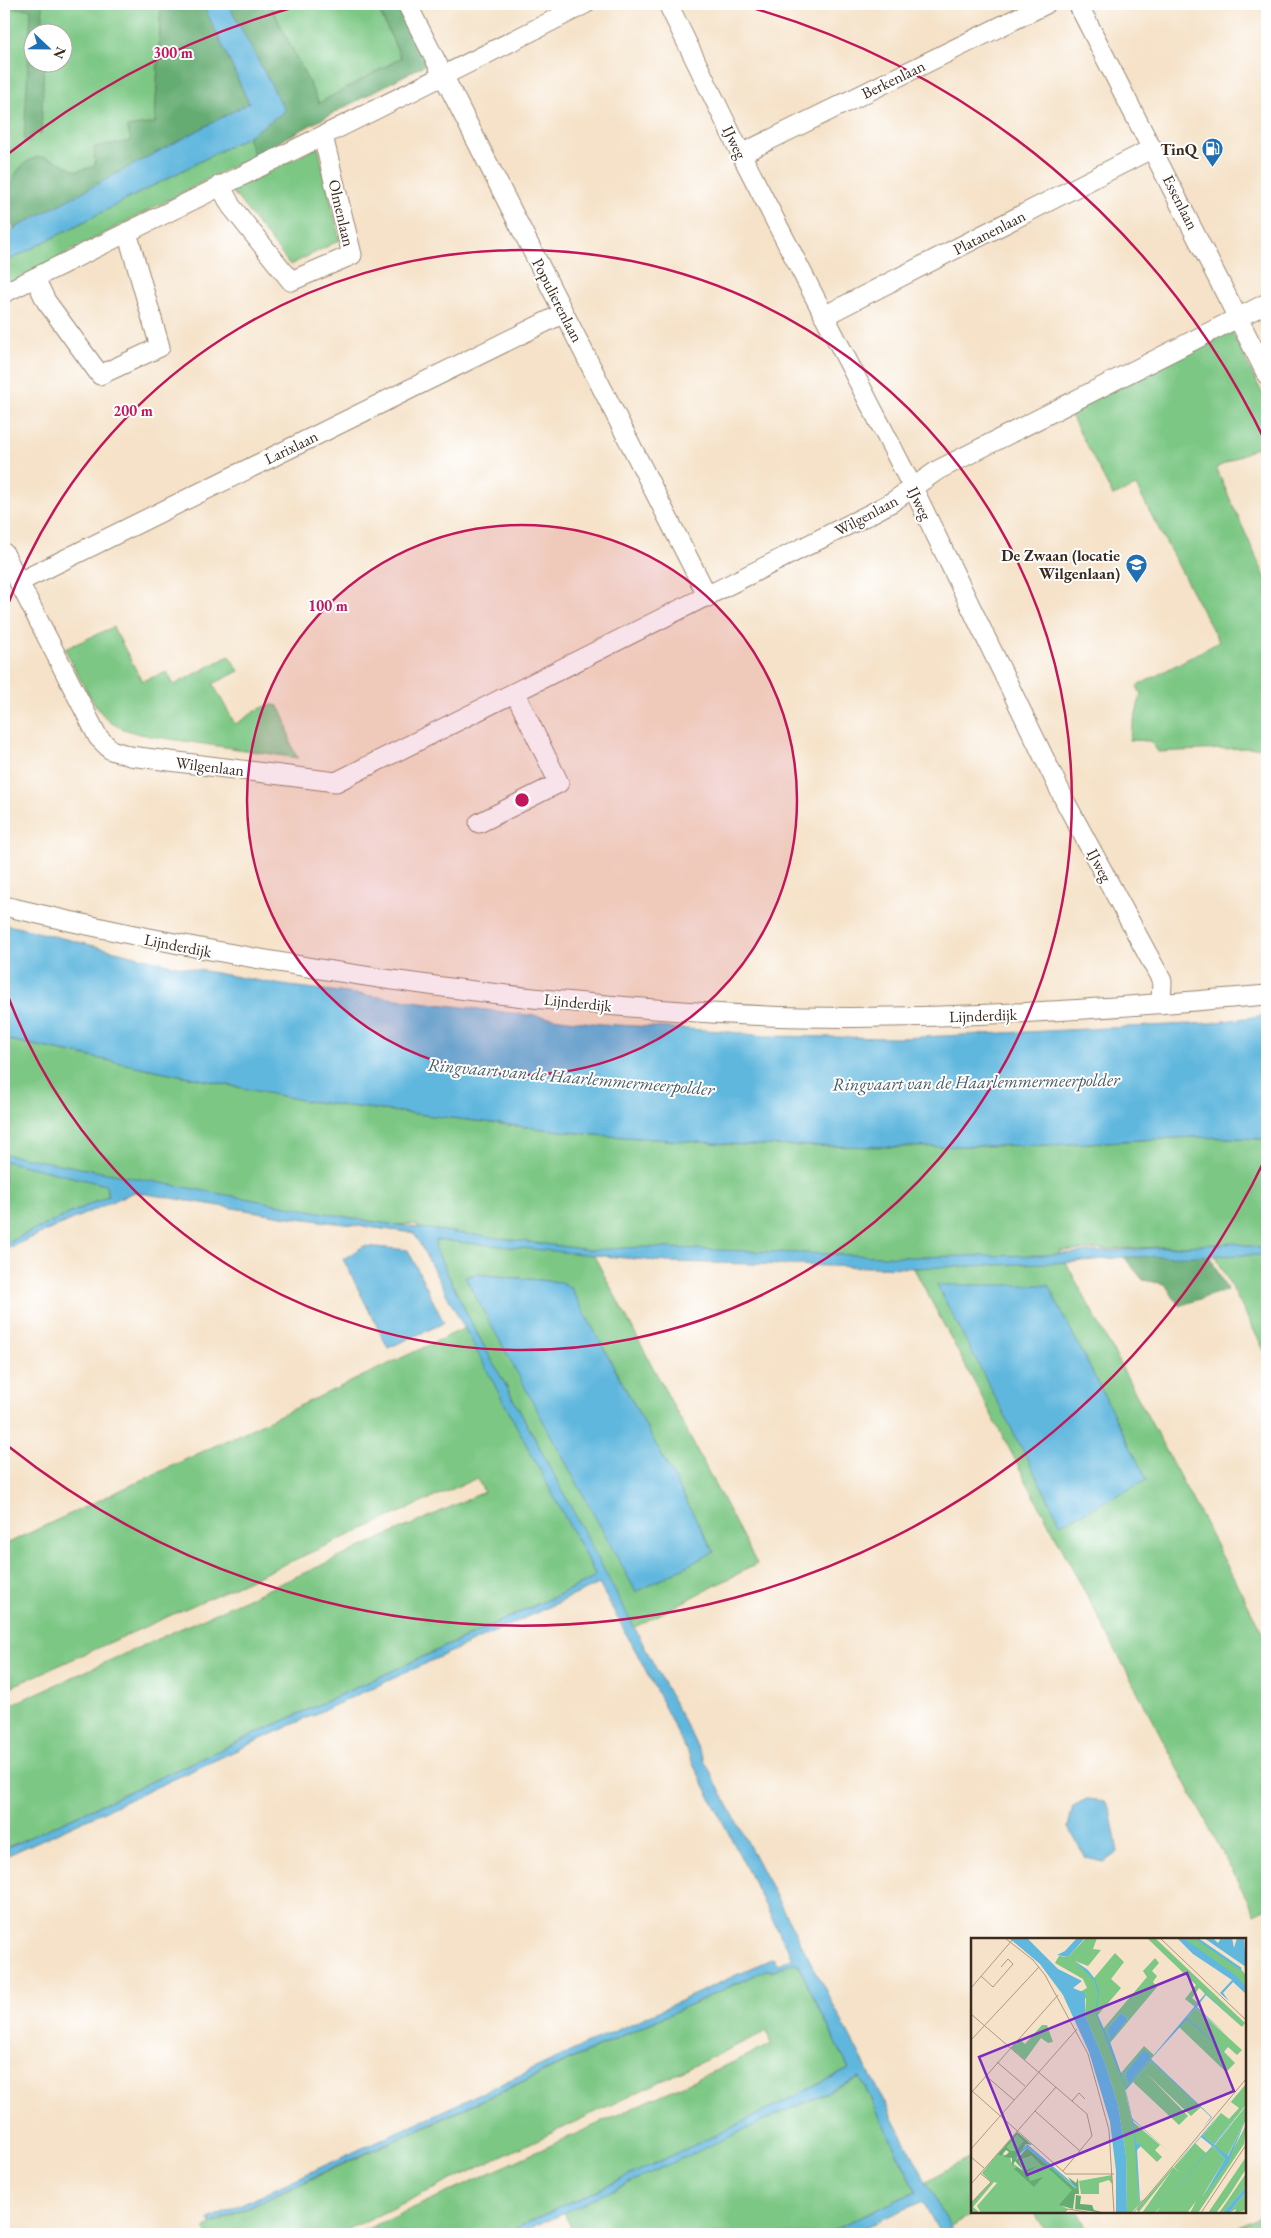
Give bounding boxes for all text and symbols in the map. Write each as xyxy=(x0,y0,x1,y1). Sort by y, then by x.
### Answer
north arrow xyxy=(22,22,72,72)
text: 300 m xyxy=(153,43,193,62)
text: N xyxy=(49,44,71,62)
street label: Berkenlaan xyxy=(858,55,929,104)
street label: IJweg xyxy=(718,122,752,163)
fuel station icon: TinQ xyxy=(1201,137,1225,168)
place label: TinQ xyxy=(1160,139,1200,160)
street label: Essenlaan xyxy=(1158,171,1204,234)
street label: Olmenlaan xyxy=(324,178,360,249)
street label: Platanenlaan xyxy=(949,205,1030,260)
street label: Populierenlaan xyxy=(527,255,588,346)
text: 200 m xyxy=(113,401,153,420)
street label: Larixlaan xyxy=(261,425,322,469)
street label: IJweg xyxy=(903,483,937,524)
street label: Wilgenlaan xyxy=(831,490,902,541)
place label: De Zwaan (locatie Wilgenlaan) xyxy=(1001,545,1120,584)
school or university icon: De Zwaan (locatie Wilgenlaan) xyxy=(1124,552,1148,583)
text: 100 m xyxy=(308,596,348,615)
street label: Wilgenlaan xyxy=(175,752,246,781)
centre of rings xyxy=(513,791,531,809)
street label: IJweg xyxy=(1082,845,1117,886)
street label: Lijnderdijk xyxy=(142,929,214,962)
street label: Lijnderdijk xyxy=(543,988,613,1017)
street label: Lijnderdijk xyxy=(949,1004,1018,1027)
water label: Ringvaart van de Haarlemmermeerpolder xyxy=(427,1053,717,1102)
water label: Ringvaart van de Haarlemmermeerpolder xyxy=(832,1067,1121,1097)
inset map xyxy=(971,1938,1246,2213)

